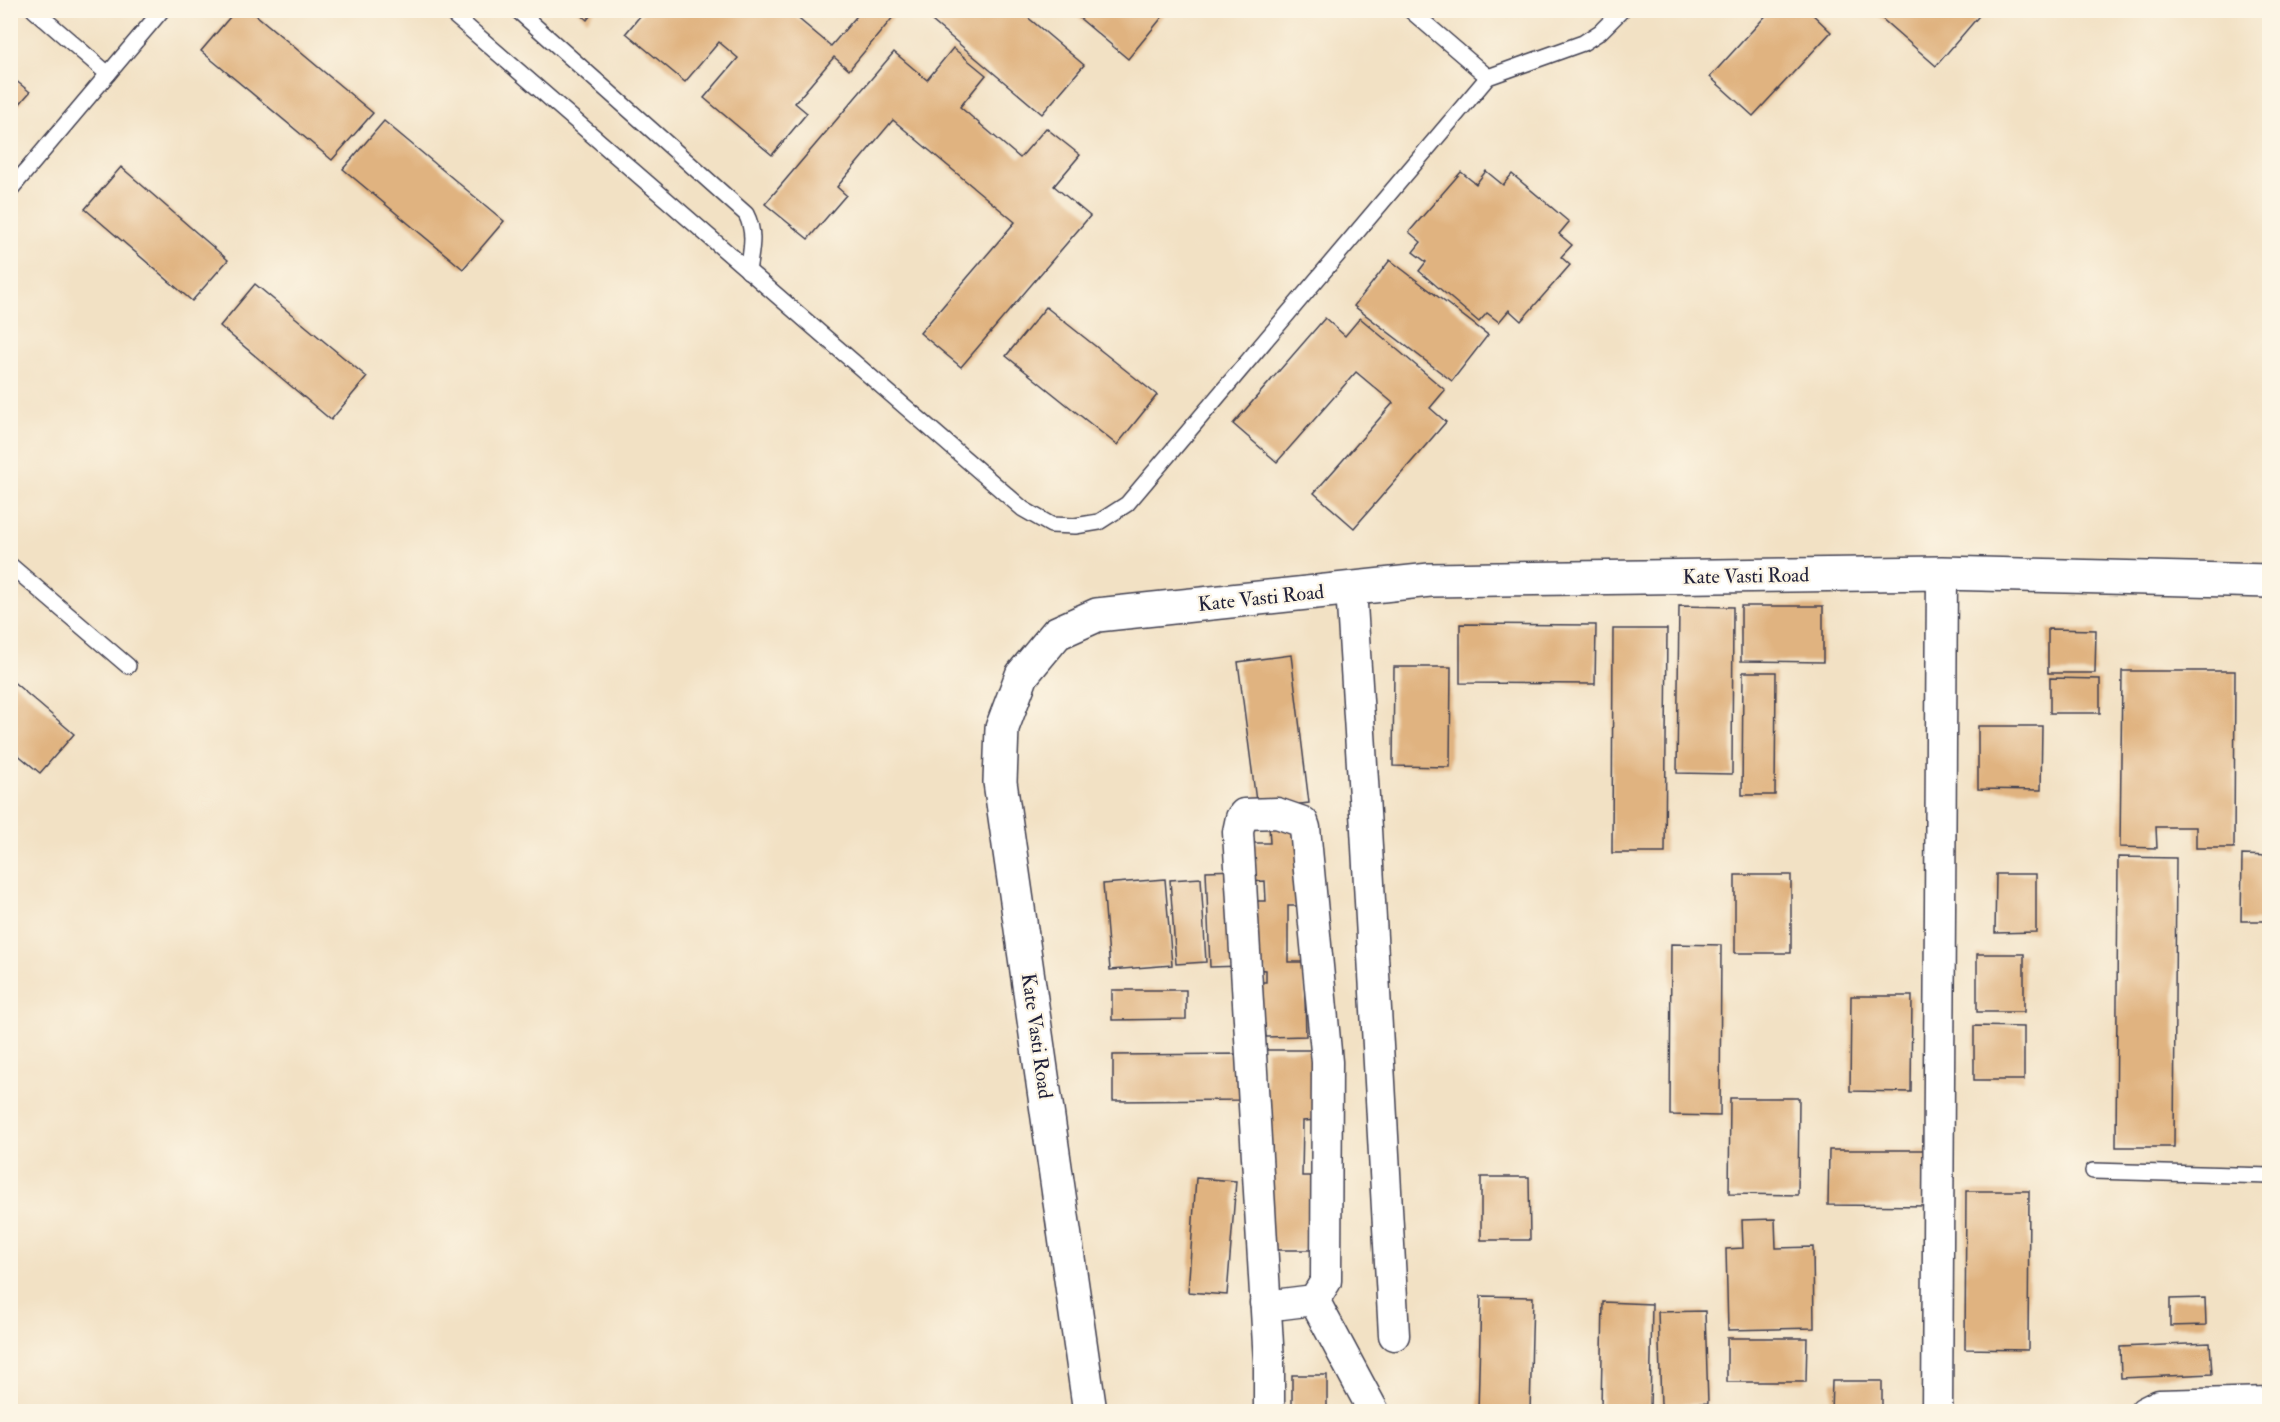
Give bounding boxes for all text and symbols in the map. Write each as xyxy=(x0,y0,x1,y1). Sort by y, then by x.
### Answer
street label: Kate Vasti Road xyxy=(1682,562,1810,590)
street label: Kate Vasti Road xyxy=(1197,579,1325,617)
street label: Kate Vasti Road xyxy=(1016,972,1058,1101)

